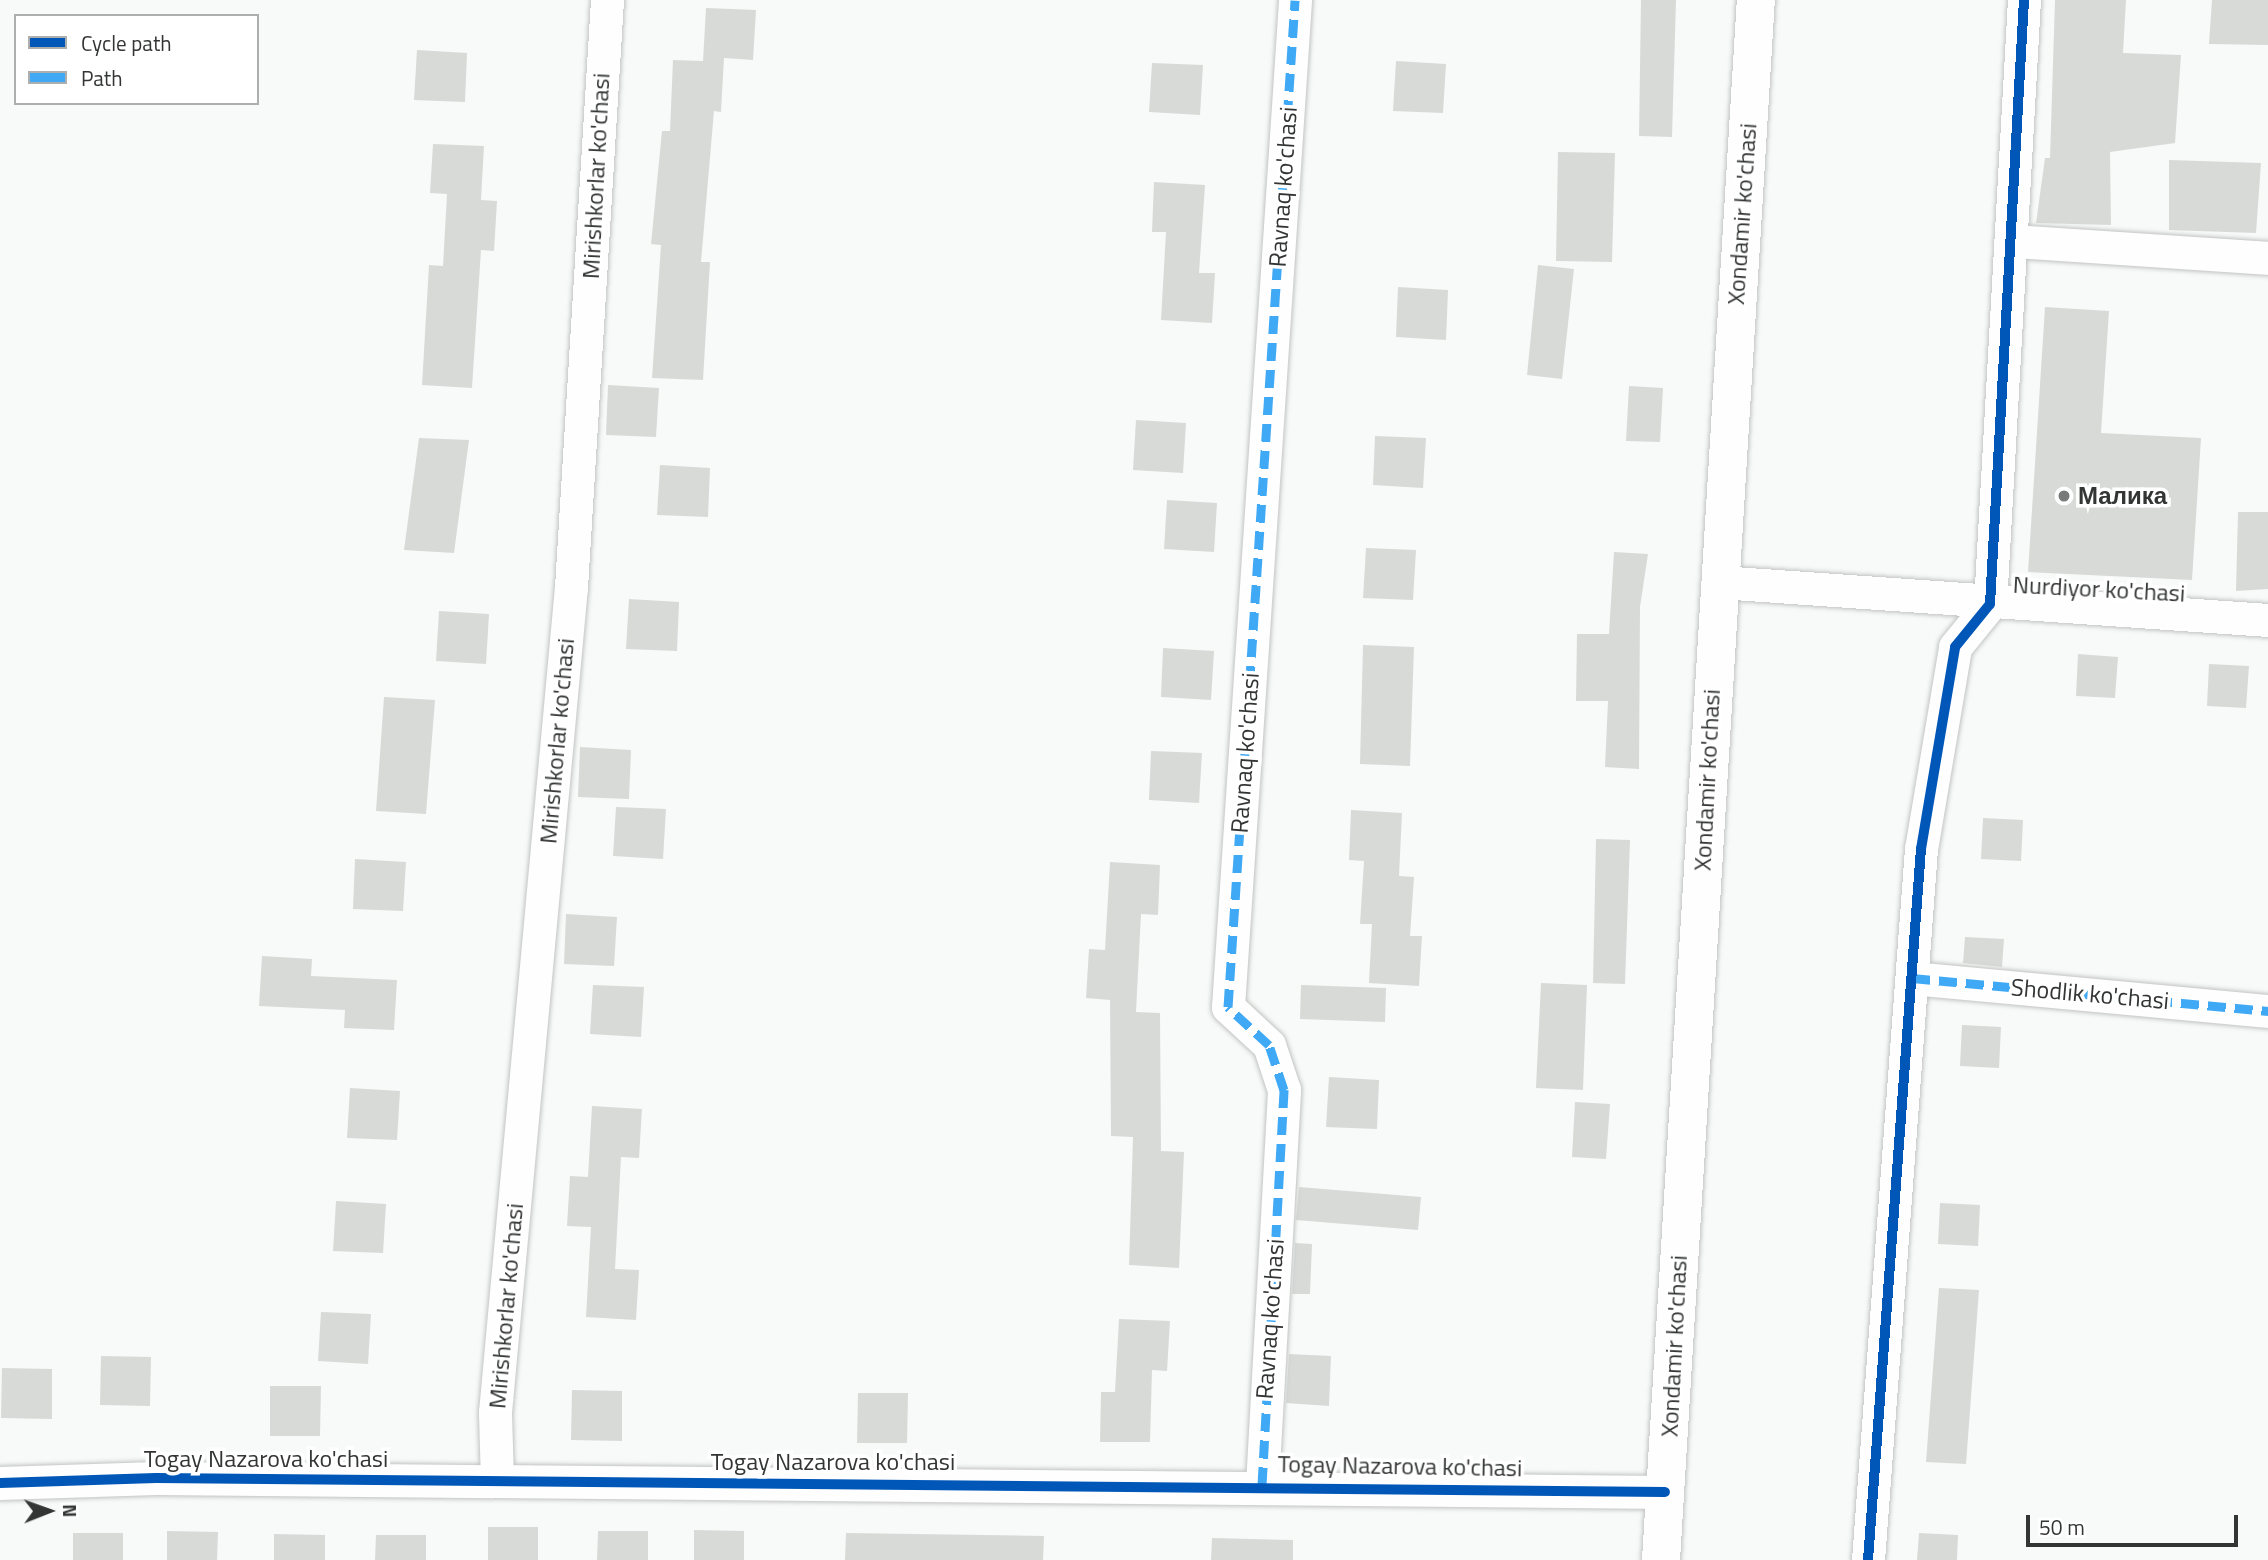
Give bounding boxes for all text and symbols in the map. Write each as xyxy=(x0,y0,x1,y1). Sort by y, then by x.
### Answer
legend xyxy=(14,14,259,105)
text: Cycle path xyxy=(81,27,172,59)
text: Path xyxy=(81,62,123,94)
street label: Mirishkorlar ko'chasi xyxy=(576,72,616,280)
street label: Ravnaq ko'chasi xyxy=(1263,106,1303,268)
street label: Xondamir ko'chasi xyxy=(1721,122,1763,306)
place label: Малика xyxy=(2078,482,2167,510)
marker: Малика xyxy=(2056,488,2072,504)
street label: Nurdiyor ko'chasi xyxy=(2012,570,2186,608)
street label: Mirishkorlar ko'chasi xyxy=(534,637,580,845)
street label: Ravnaq ko'chasi xyxy=(1225,672,1265,834)
street label: Xondamir ko'chasi xyxy=(1688,688,1726,872)
street label: Shodlik ko'chasi xyxy=(2010,973,2170,1015)
street label: Mirishkorlar ko'chasi xyxy=(483,1202,529,1410)
street label: Ravnaq ko'chasi xyxy=(1250,1238,1290,1400)
street label: Xondamir ko'chasi xyxy=(1655,1254,1693,1438)
street label: Togay Nazarova ko'chasi xyxy=(144,1445,388,1473)
street label: Togay Nazarova ko'chasi xyxy=(711,1448,955,1476)
street label: Togay Nazarova ko'chasi xyxy=(1278,1449,1522,1483)
north arrow xyxy=(14,1476,84,1546)
scale bar xyxy=(2030,1500,2242,1544)
text: N xyxy=(56,1504,85,1517)
text: 50 m xyxy=(2039,1511,2085,1543)

